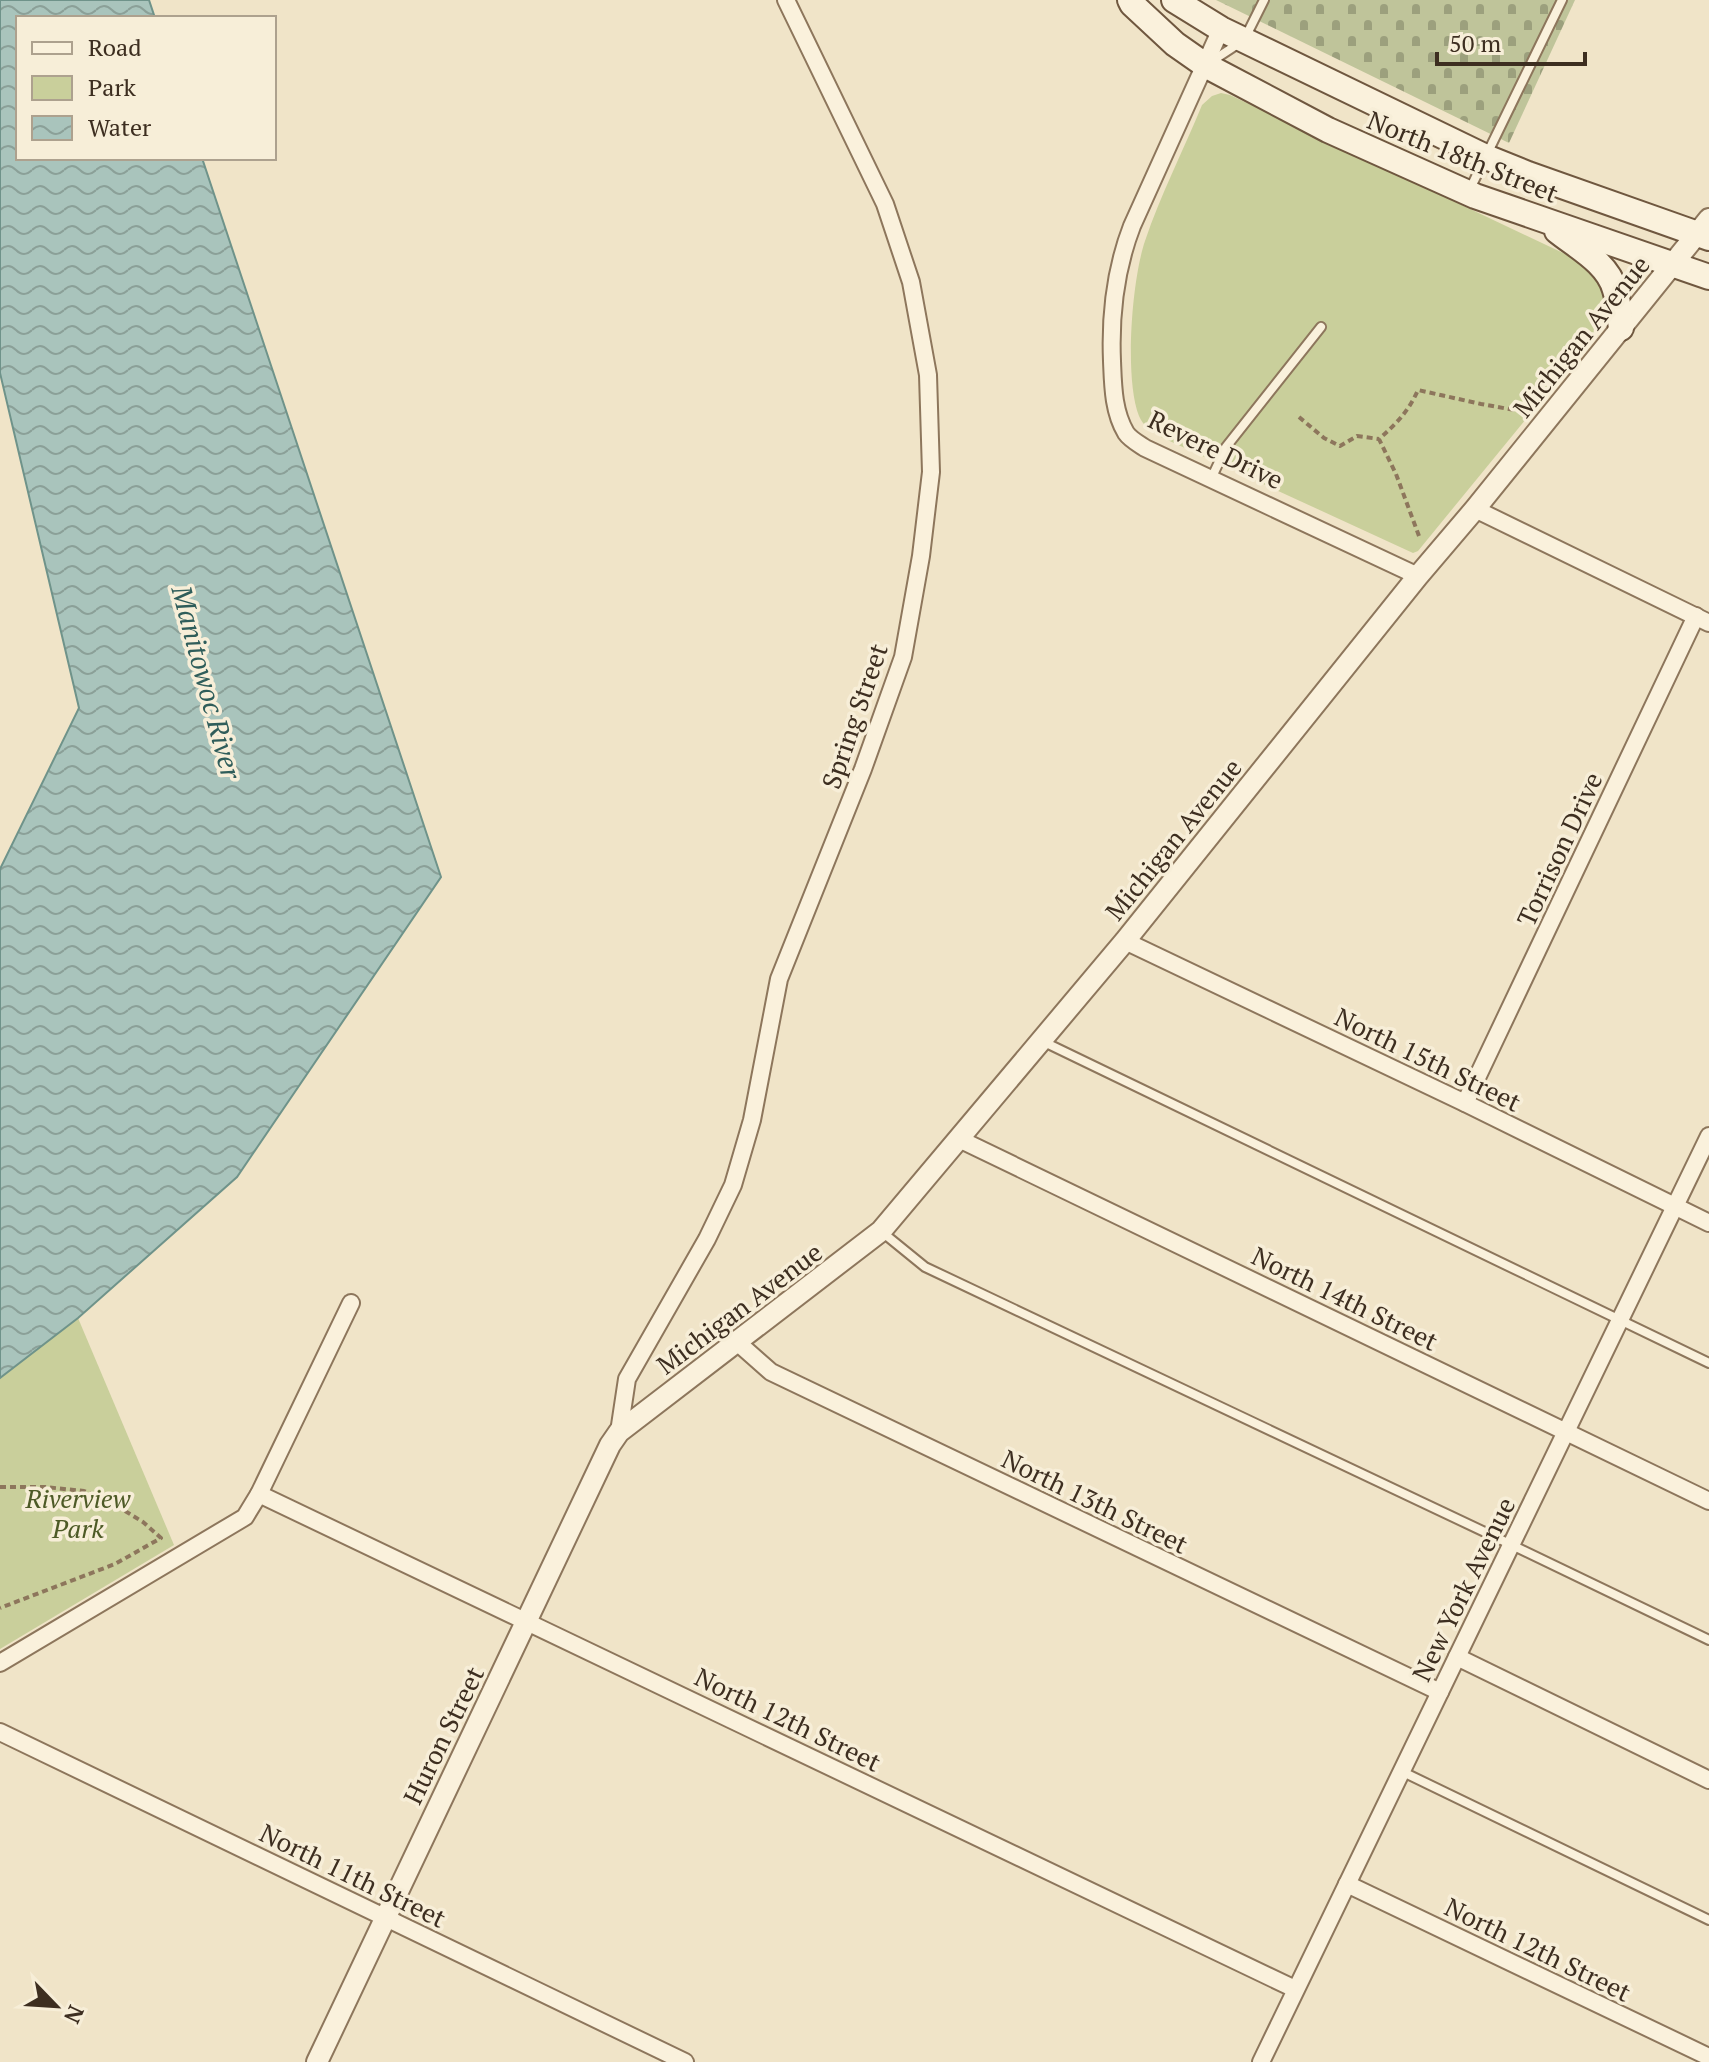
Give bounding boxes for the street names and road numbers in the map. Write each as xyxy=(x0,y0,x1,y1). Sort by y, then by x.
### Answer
street label: North 18th Street xyxy=(1363,102,1564,210)
street label: Michigan Avenue xyxy=(1505,248,1657,424)
street label: Revere Drive xyxy=(1143,402,1289,496)
street label: Spring Street xyxy=(813,639,895,793)
street label: Michigan Avenue xyxy=(1097,751,1249,927)
street label: Torrison Drive xyxy=(1509,767,1609,931)
street label: North 15th Street xyxy=(1329,999,1527,1119)
street label: Michigan Avenue xyxy=(649,1235,829,1381)
street label: North 14th Street xyxy=(1246,1238,1444,1358)
street label: North 13th Street xyxy=(996,1441,1194,1561)
street label: New York Avenue xyxy=(1404,1491,1522,1687)
street label: North 12th Street xyxy=(689,1659,887,1779)
street label: Huron Street xyxy=(395,1660,491,1810)
street label: North 11th Street xyxy=(254,1815,452,1935)
street label: North 12th Street xyxy=(1439,1889,1637,2009)

